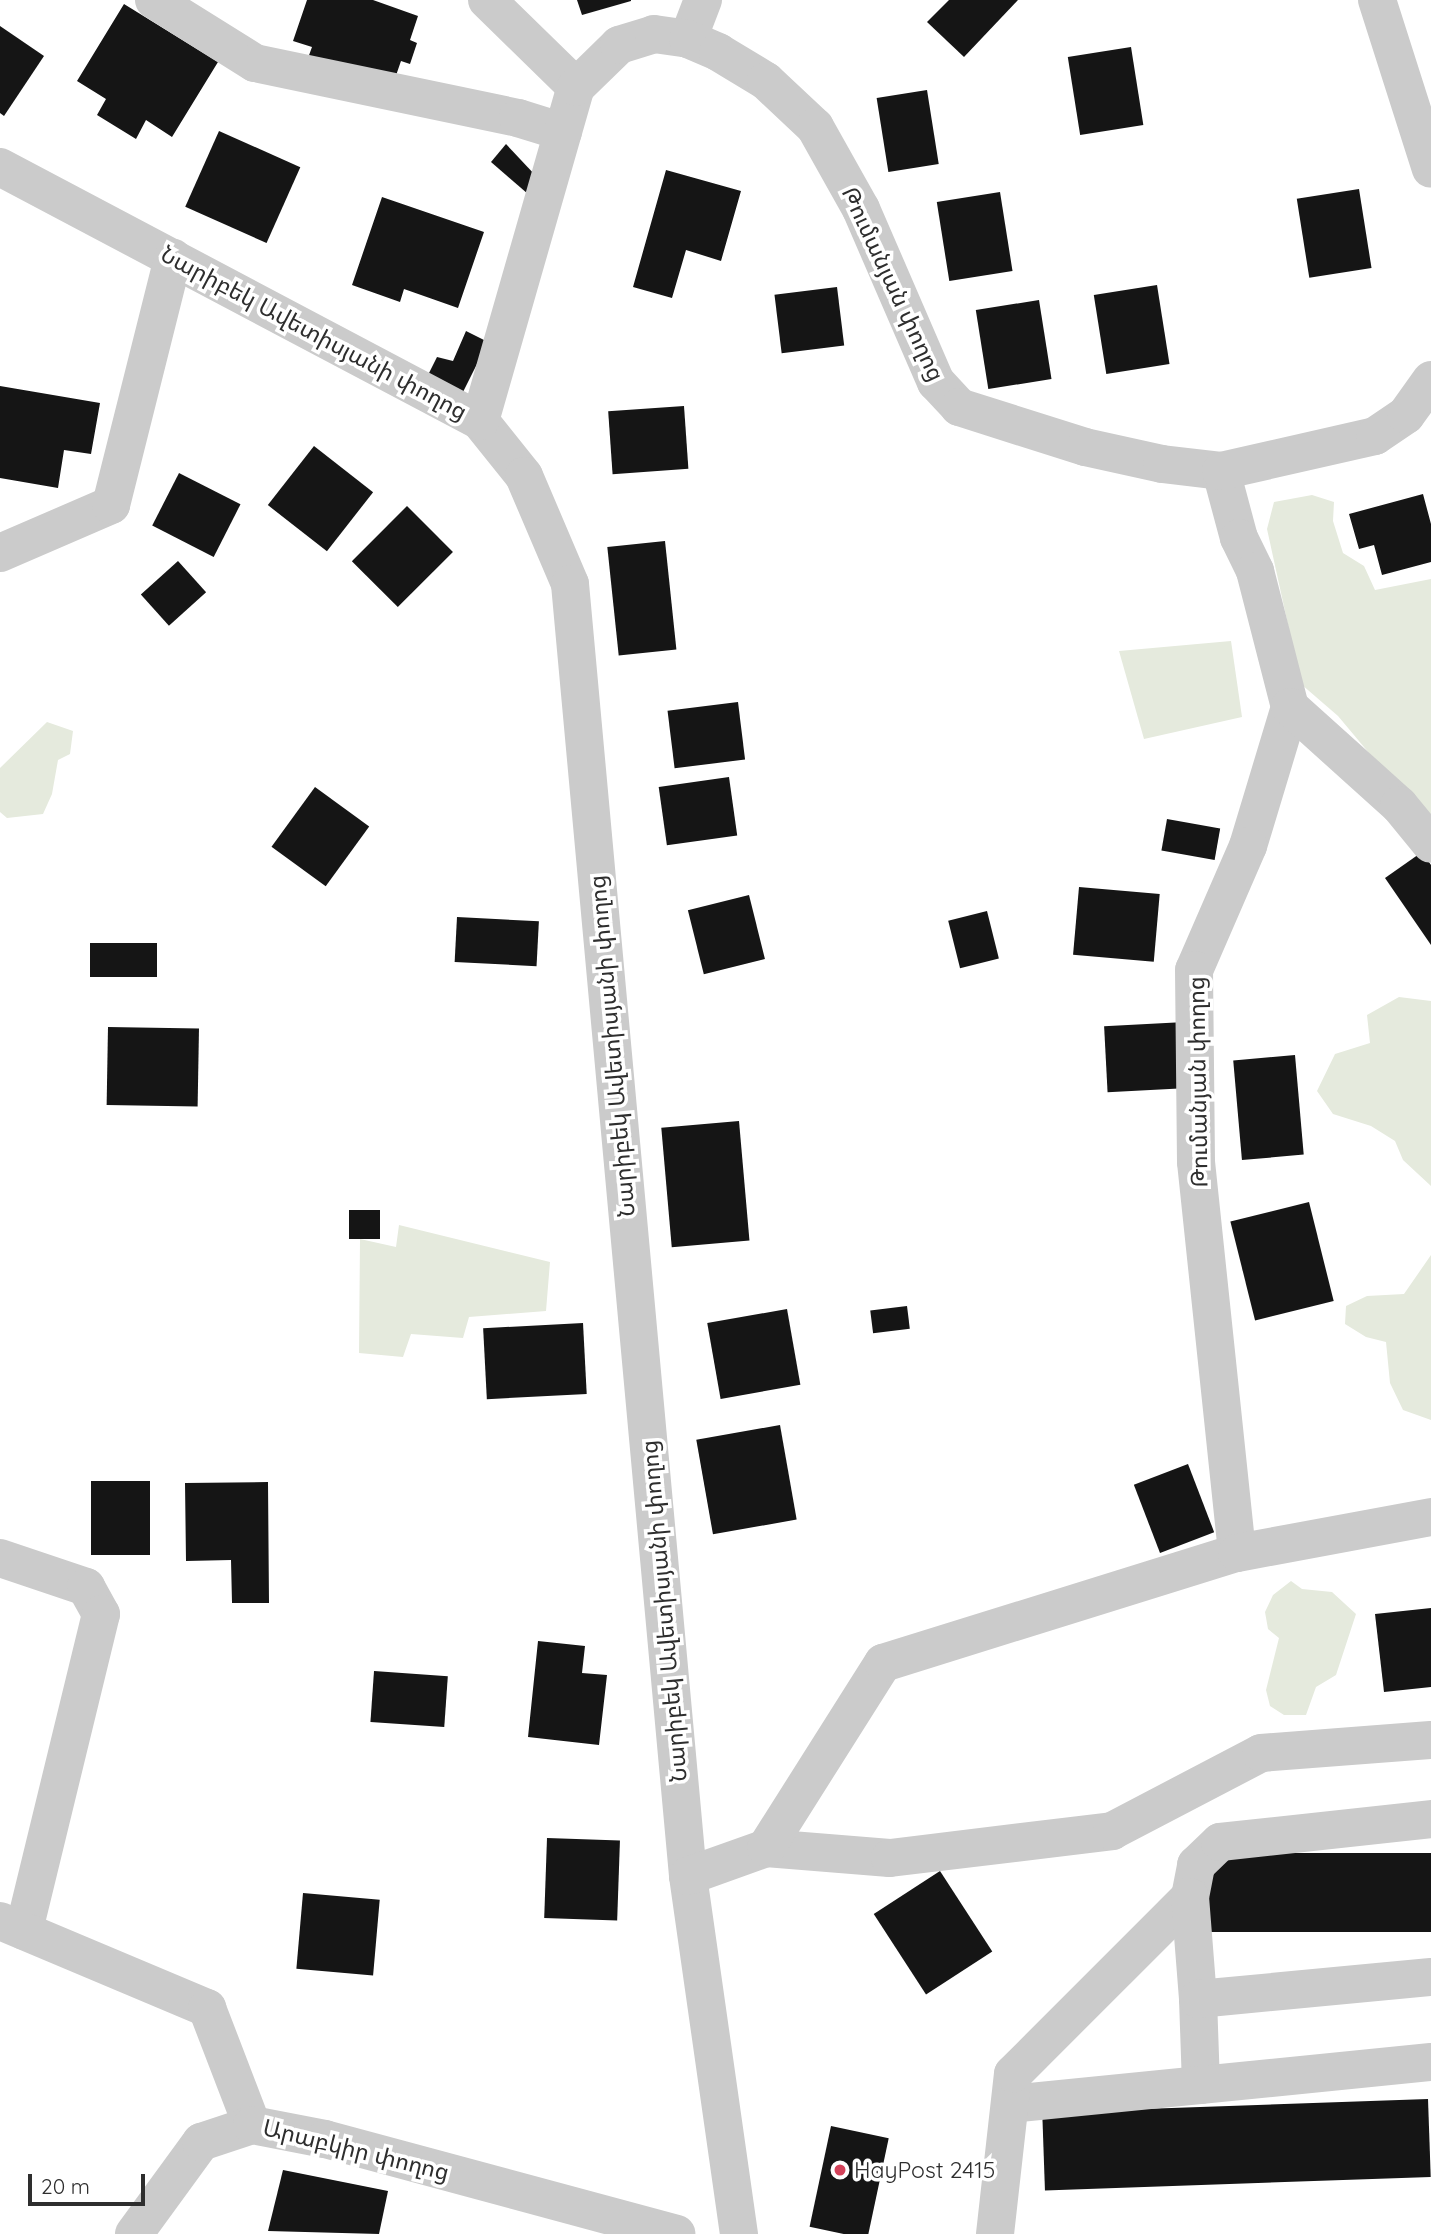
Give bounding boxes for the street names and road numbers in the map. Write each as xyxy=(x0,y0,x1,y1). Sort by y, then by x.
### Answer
street label: Թումանյան փողոց xyxy=(836,182,950,386)
street label: Նարիբեկ Ավետիսյանի փողոց xyxy=(156,240,472,426)
street label: Նարիբեկ Ավետիսյանի փողոց xyxy=(583,874,641,1218)
street label: Թումանյան փողոց xyxy=(1182,976,1214,1188)
street label: Նարիբեկ Ավետիսյանի փողոց xyxy=(635,1439,693,1783)
street label: Արաբկիր փողոց xyxy=(260,2113,452,2187)

